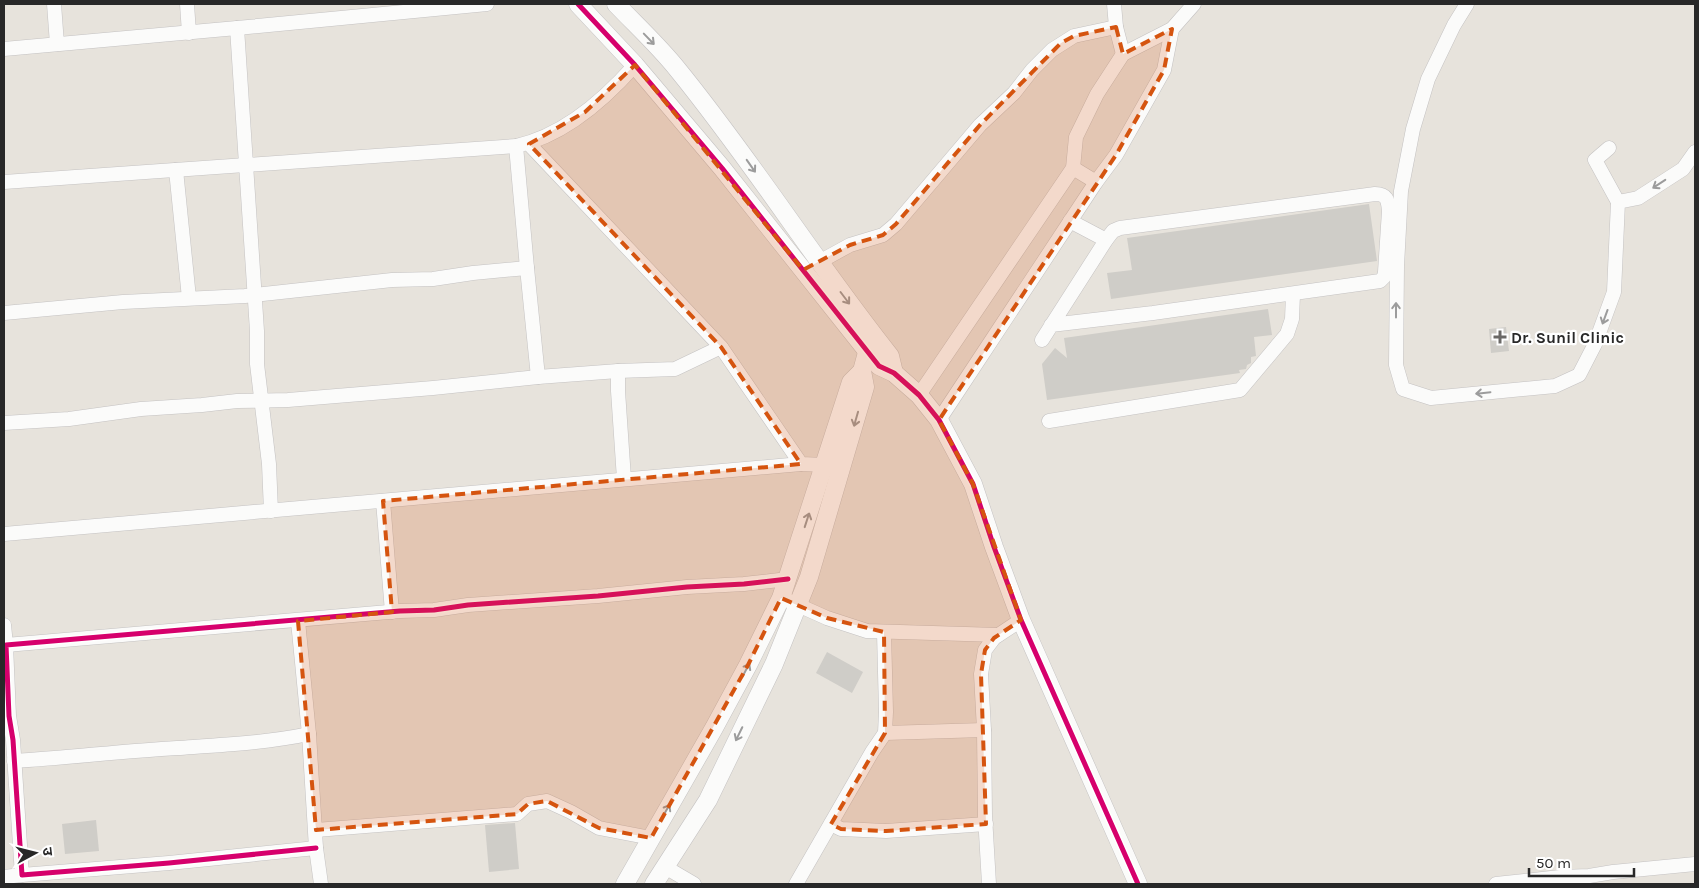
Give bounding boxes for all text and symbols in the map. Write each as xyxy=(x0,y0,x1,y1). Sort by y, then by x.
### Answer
one-way arrow xyxy=(643,33,655,45)
one-way arrow xyxy=(746,159,756,173)
one-way arrow xyxy=(1653,179,1667,189)
one-way arrow xyxy=(840,291,851,304)
one-way arrow xyxy=(1391,302,1401,318)
one-way arrow xyxy=(1600,309,1609,324)
place label: Dr. Sunil Clinic xyxy=(1511,328,1624,347)
marker: Dr. Sunil Clinic xyxy=(1493,330,1507,344)
one-way arrow xyxy=(1475,388,1491,398)
one-way arrow xyxy=(851,410,860,426)
one-way arrow xyxy=(803,512,812,528)
one-way arrow xyxy=(741,662,751,677)
one-way arrow xyxy=(734,727,744,742)
one-way arrow xyxy=(661,804,671,819)
north arrow xyxy=(10,828,60,878)
text: उ xyxy=(38,846,56,857)
scale bar xyxy=(1529,846,1634,878)
text: 50 m xyxy=(1536,854,1571,872)

